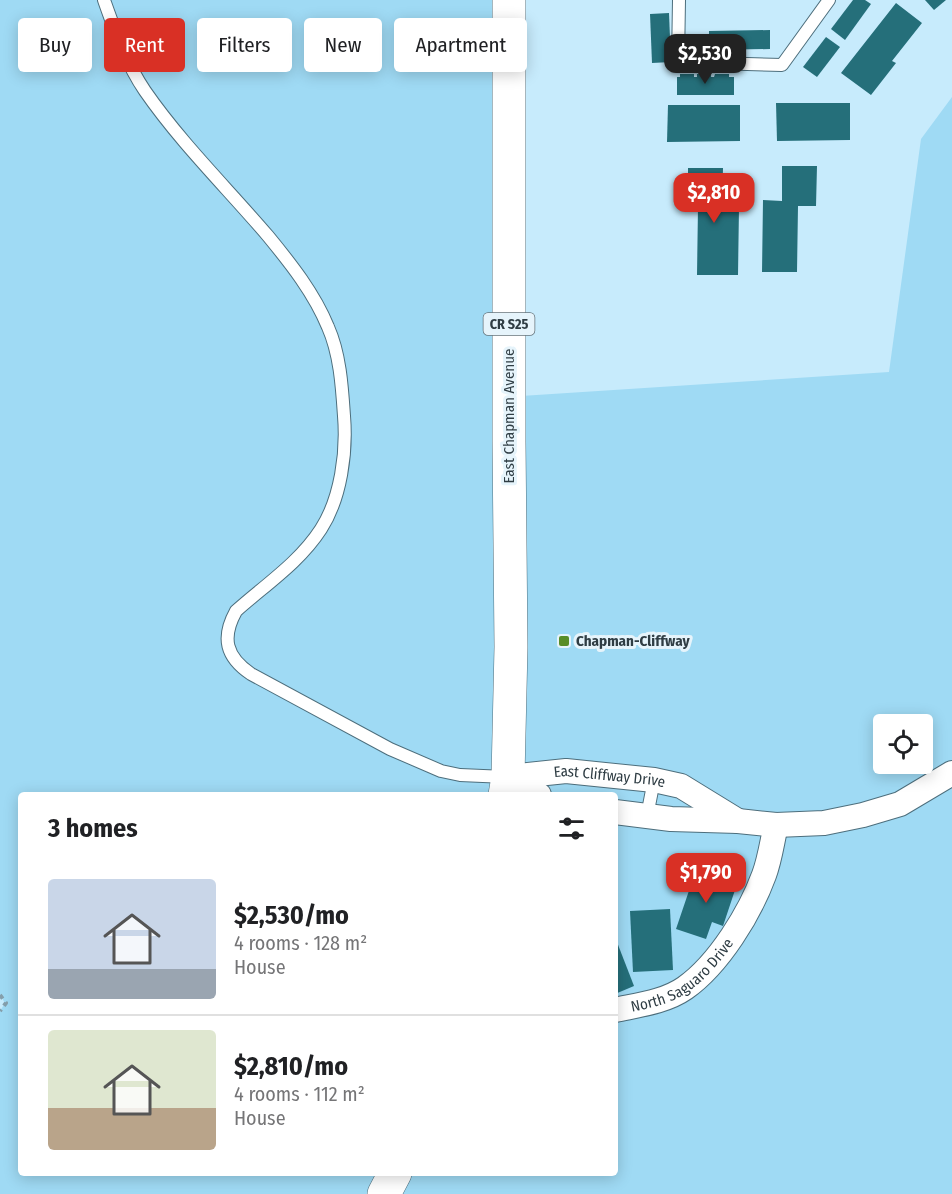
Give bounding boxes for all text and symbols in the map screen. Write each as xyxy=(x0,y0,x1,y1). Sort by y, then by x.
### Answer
chip: Buy xyxy=(18,18,92,72)
chip: Rent xyxy=(104,18,185,72)
chip: Filters xyxy=(197,18,292,72)
chip: New xyxy=(304,18,382,72)
chip: Apartment xyxy=(394,18,527,72)
pin: $2,530 xyxy=(656,34,754,85)
text: $2,530 xyxy=(678,41,732,65)
pin: $2,810 xyxy=(665,173,763,224)
text: $2,810 xyxy=(687,180,741,204)
road number: CR S25 xyxy=(484,313,534,335)
street label: East Chapman Avenue xyxy=(500,348,518,484)
place label: Chapman-Cliffway xyxy=(576,632,690,650)
marker: Chapman-Cliffway xyxy=(557,634,571,648)
map controls xyxy=(873,714,933,774)
button: locate xyxy=(873,714,933,774)
street label: East Cliffway Drive xyxy=(553,762,667,791)
icon: filters xyxy=(555,812,588,845)
text: 3 homes xyxy=(48,813,138,844)
pin: $1,790 xyxy=(657,853,755,904)
text: $1,790 xyxy=(680,860,732,884)
text: $2,530/mo xyxy=(234,900,349,931)
icon: home xyxy=(96,903,168,975)
text: 4 rooms · 128 m² xyxy=(234,931,367,955)
street label: North Saguaro Drive xyxy=(629,935,737,1016)
text: House xyxy=(234,955,286,979)
text: $2,810/mo xyxy=(234,1051,348,1082)
icon: home xyxy=(96,1054,168,1126)
text: 4 rooms · 112 m² xyxy=(234,1082,365,1106)
text: House xyxy=(234,1106,286,1130)

